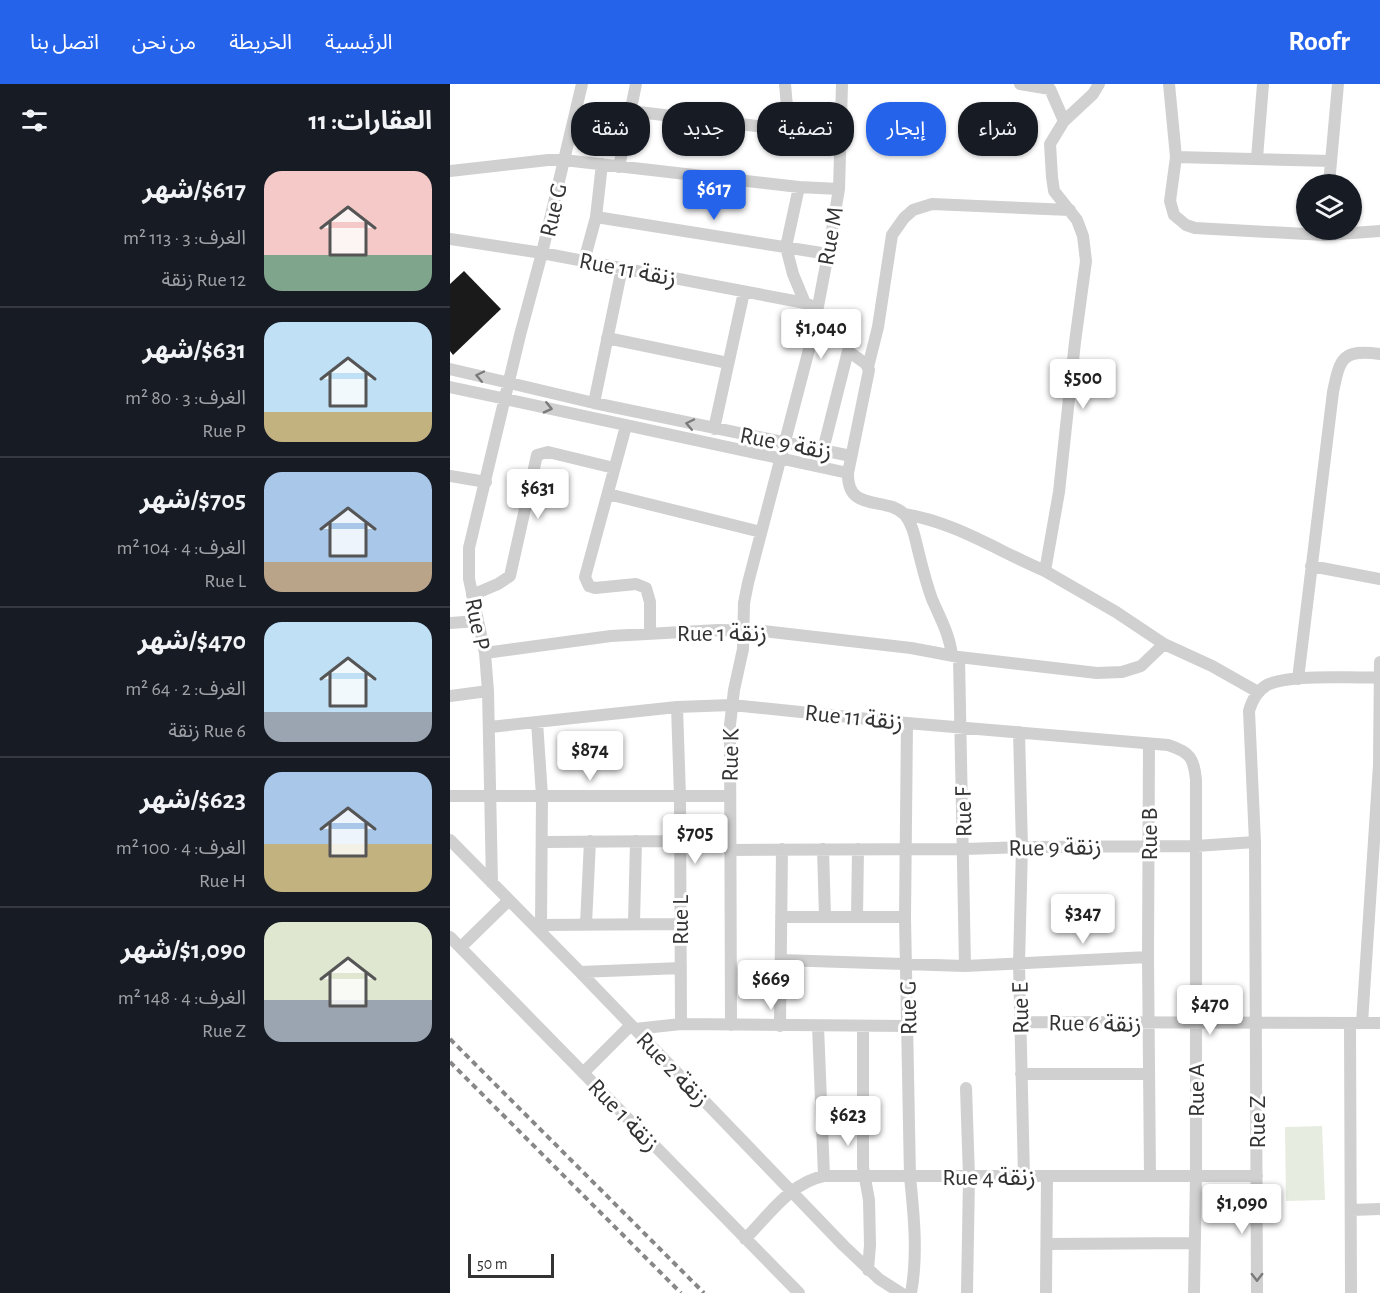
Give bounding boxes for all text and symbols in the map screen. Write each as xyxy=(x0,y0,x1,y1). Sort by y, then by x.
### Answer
text: Roofr xyxy=(1288,28,1350,56)
text: اتصل بنا xyxy=(30,32,99,53)
text: من نحن xyxy=(132,32,196,53)
text: الخريطة xyxy=(229,32,292,53)
text: الرئيسية xyxy=(325,32,393,53)
chip: شقة xyxy=(571,102,650,156)
chip: جديد xyxy=(662,102,745,156)
chip: تصفية xyxy=(757,102,854,156)
chip: إيجار xyxy=(866,102,946,156)
chip: شراء xyxy=(958,102,1038,156)
icon: filters xyxy=(18,104,51,137)
text: العقارات: 11 xyxy=(308,108,432,134)
pin: $617 xyxy=(678,170,750,221)
map controls xyxy=(1296,174,1362,240)
button: layers xyxy=(1296,174,1362,240)
text: $617/شهر xyxy=(143,177,246,203)
text: $617 xyxy=(697,179,731,199)
street label: Rue G xyxy=(536,181,572,239)
icon: home xyxy=(312,195,384,267)
street label: Rue M xyxy=(814,205,848,267)
text: الغرف: 3 · 113 m² xyxy=(123,228,246,248)
street label: Rue 11 زنقة xyxy=(577,249,679,292)
text: Rue 12 زنقة xyxy=(162,270,246,290)
pin: $1,040 xyxy=(772,309,870,360)
text: $1,040 xyxy=(795,318,847,338)
text: $631/شهر xyxy=(143,337,246,363)
icon: home xyxy=(312,346,384,418)
pin: $500 xyxy=(1047,359,1119,410)
text: $500 xyxy=(1064,368,1102,388)
one-way arrow xyxy=(475,370,485,383)
text: الغرف: 3 · 80 m² xyxy=(125,388,246,408)
one-way arrow xyxy=(543,401,553,414)
one-way arrow xyxy=(686,418,696,431)
text: Rue P xyxy=(202,421,246,441)
street label: Rue 9 زنقة xyxy=(737,423,834,466)
pin: $631 xyxy=(502,469,574,520)
text: $631 xyxy=(521,478,555,498)
text: $705/شهر xyxy=(140,487,246,513)
icon: home xyxy=(312,496,384,568)
text: الغرف: 4 · 104 m² xyxy=(117,538,246,558)
text: Rue L xyxy=(204,571,246,591)
street label: Rue P xyxy=(460,596,494,652)
street label: Rue 1 زنقة xyxy=(677,622,767,647)
text: $470/شهر xyxy=(138,628,246,654)
icon: home xyxy=(312,646,384,718)
text: الغرف: 2 · 64 m² xyxy=(125,679,246,699)
street label: Rue 11 زنقة xyxy=(803,701,904,736)
text: Rue 6 زنقة xyxy=(168,721,246,741)
street label: Rue K xyxy=(719,727,743,782)
pin: $874 xyxy=(554,731,626,782)
text: $874 xyxy=(571,740,609,760)
street label: Rue F xyxy=(952,786,976,837)
text: $623/شهر xyxy=(140,787,246,813)
icon: home xyxy=(312,796,384,868)
street label: Rue B xyxy=(1138,808,1162,860)
pin: $705 xyxy=(659,814,731,865)
text: $705 xyxy=(677,823,713,843)
street label: Rue 9 زنقة xyxy=(1008,835,1102,862)
text: الغرف: 4 · 100 m² xyxy=(116,838,246,858)
text: Rue H xyxy=(199,871,246,891)
pin: $347 xyxy=(1047,894,1119,945)
street label: Rue L xyxy=(669,895,693,945)
text: $347 xyxy=(1065,903,1101,923)
text: $1,090/شهر xyxy=(121,937,246,963)
icon: home xyxy=(312,946,384,1018)
pin: $669 xyxy=(735,960,807,1011)
text: $669 xyxy=(752,969,790,989)
street label: Rue G xyxy=(897,981,921,1035)
street label: Rue E xyxy=(1009,982,1033,1034)
pin: $470 xyxy=(1174,985,1246,1036)
text: الغرف: 4 · 148 m² xyxy=(118,988,246,1008)
text: $470 xyxy=(1191,994,1229,1014)
street label: Rue 6 زنقة xyxy=(1048,1011,1142,1038)
text: Rue Z xyxy=(202,1021,246,1041)
street label: Rue 2 زنقة xyxy=(631,1028,713,1112)
street label: Rue A xyxy=(1185,1063,1209,1117)
street label: Rue 1 زنقة xyxy=(583,1075,663,1157)
pin: $623 xyxy=(812,1096,884,1147)
street label: Rue Z xyxy=(1246,1096,1270,1148)
text: $623 xyxy=(830,1105,866,1125)
street label: Rue 4 زنقة xyxy=(942,1166,1036,1191)
pin: $1,090 xyxy=(1193,1184,1291,1235)
text: $1,090 xyxy=(1216,1193,1268,1213)
scale bar xyxy=(468,1251,554,1278)
text: 50 m xyxy=(477,1256,508,1272)
one-way arrow xyxy=(1251,1272,1263,1281)

